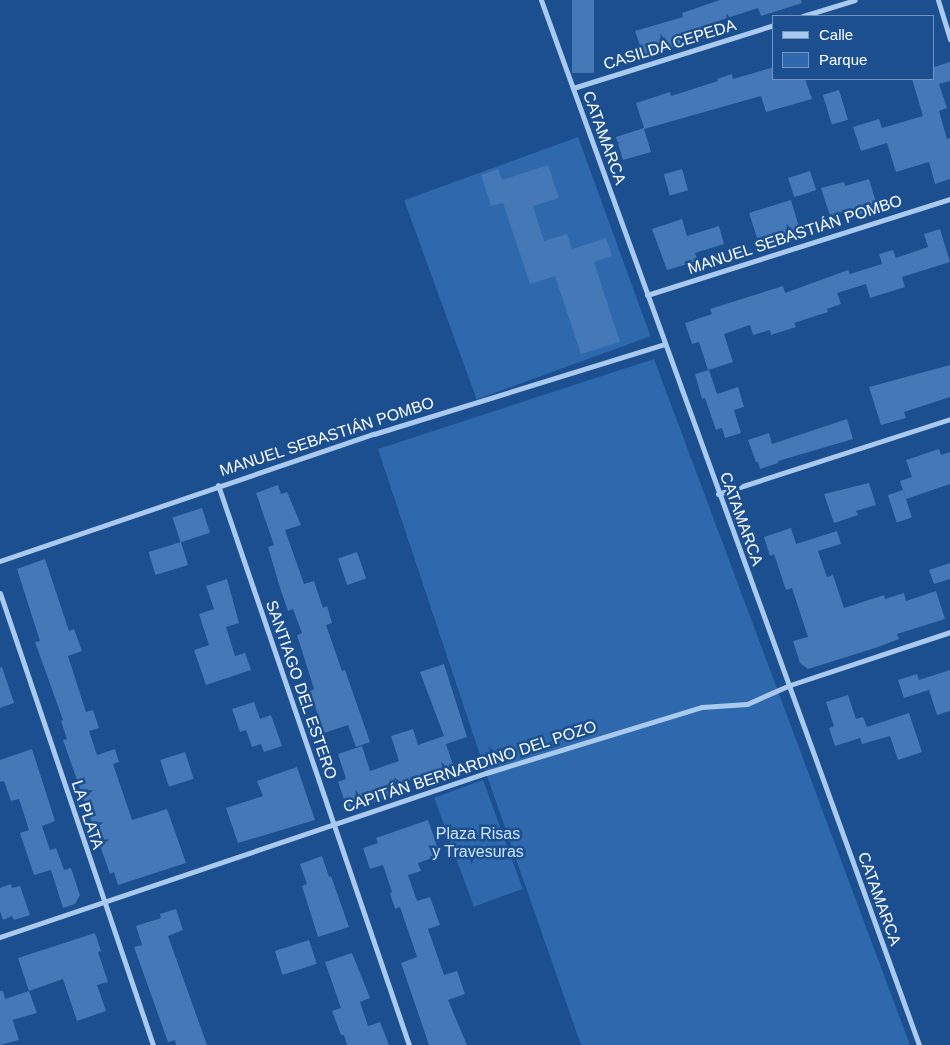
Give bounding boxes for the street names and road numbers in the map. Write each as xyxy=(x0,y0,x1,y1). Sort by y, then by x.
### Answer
street label: CASILDA CEPEDA xyxy=(601,16,739,74)
street label: CATAMARCA xyxy=(578,89,630,187)
street label: MANUEL SEBASTIÁN POMBO xyxy=(685,191,905,279)
street label: MANUEL SEBASTIÁN POMBO xyxy=(217,393,437,481)
street label: CATAMARCA xyxy=(715,470,767,568)
street label: SANTIAGO DEL ESTERO xyxy=(261,598,341,782)
street label: CAPITÁN BERNARDINO DEL POZO xyxy=(341,717,599,817)
street label: LA PLATA xyxy=(67,778,107,852)
street label: CATAMARCA xyxy=(853,850,905,948)

